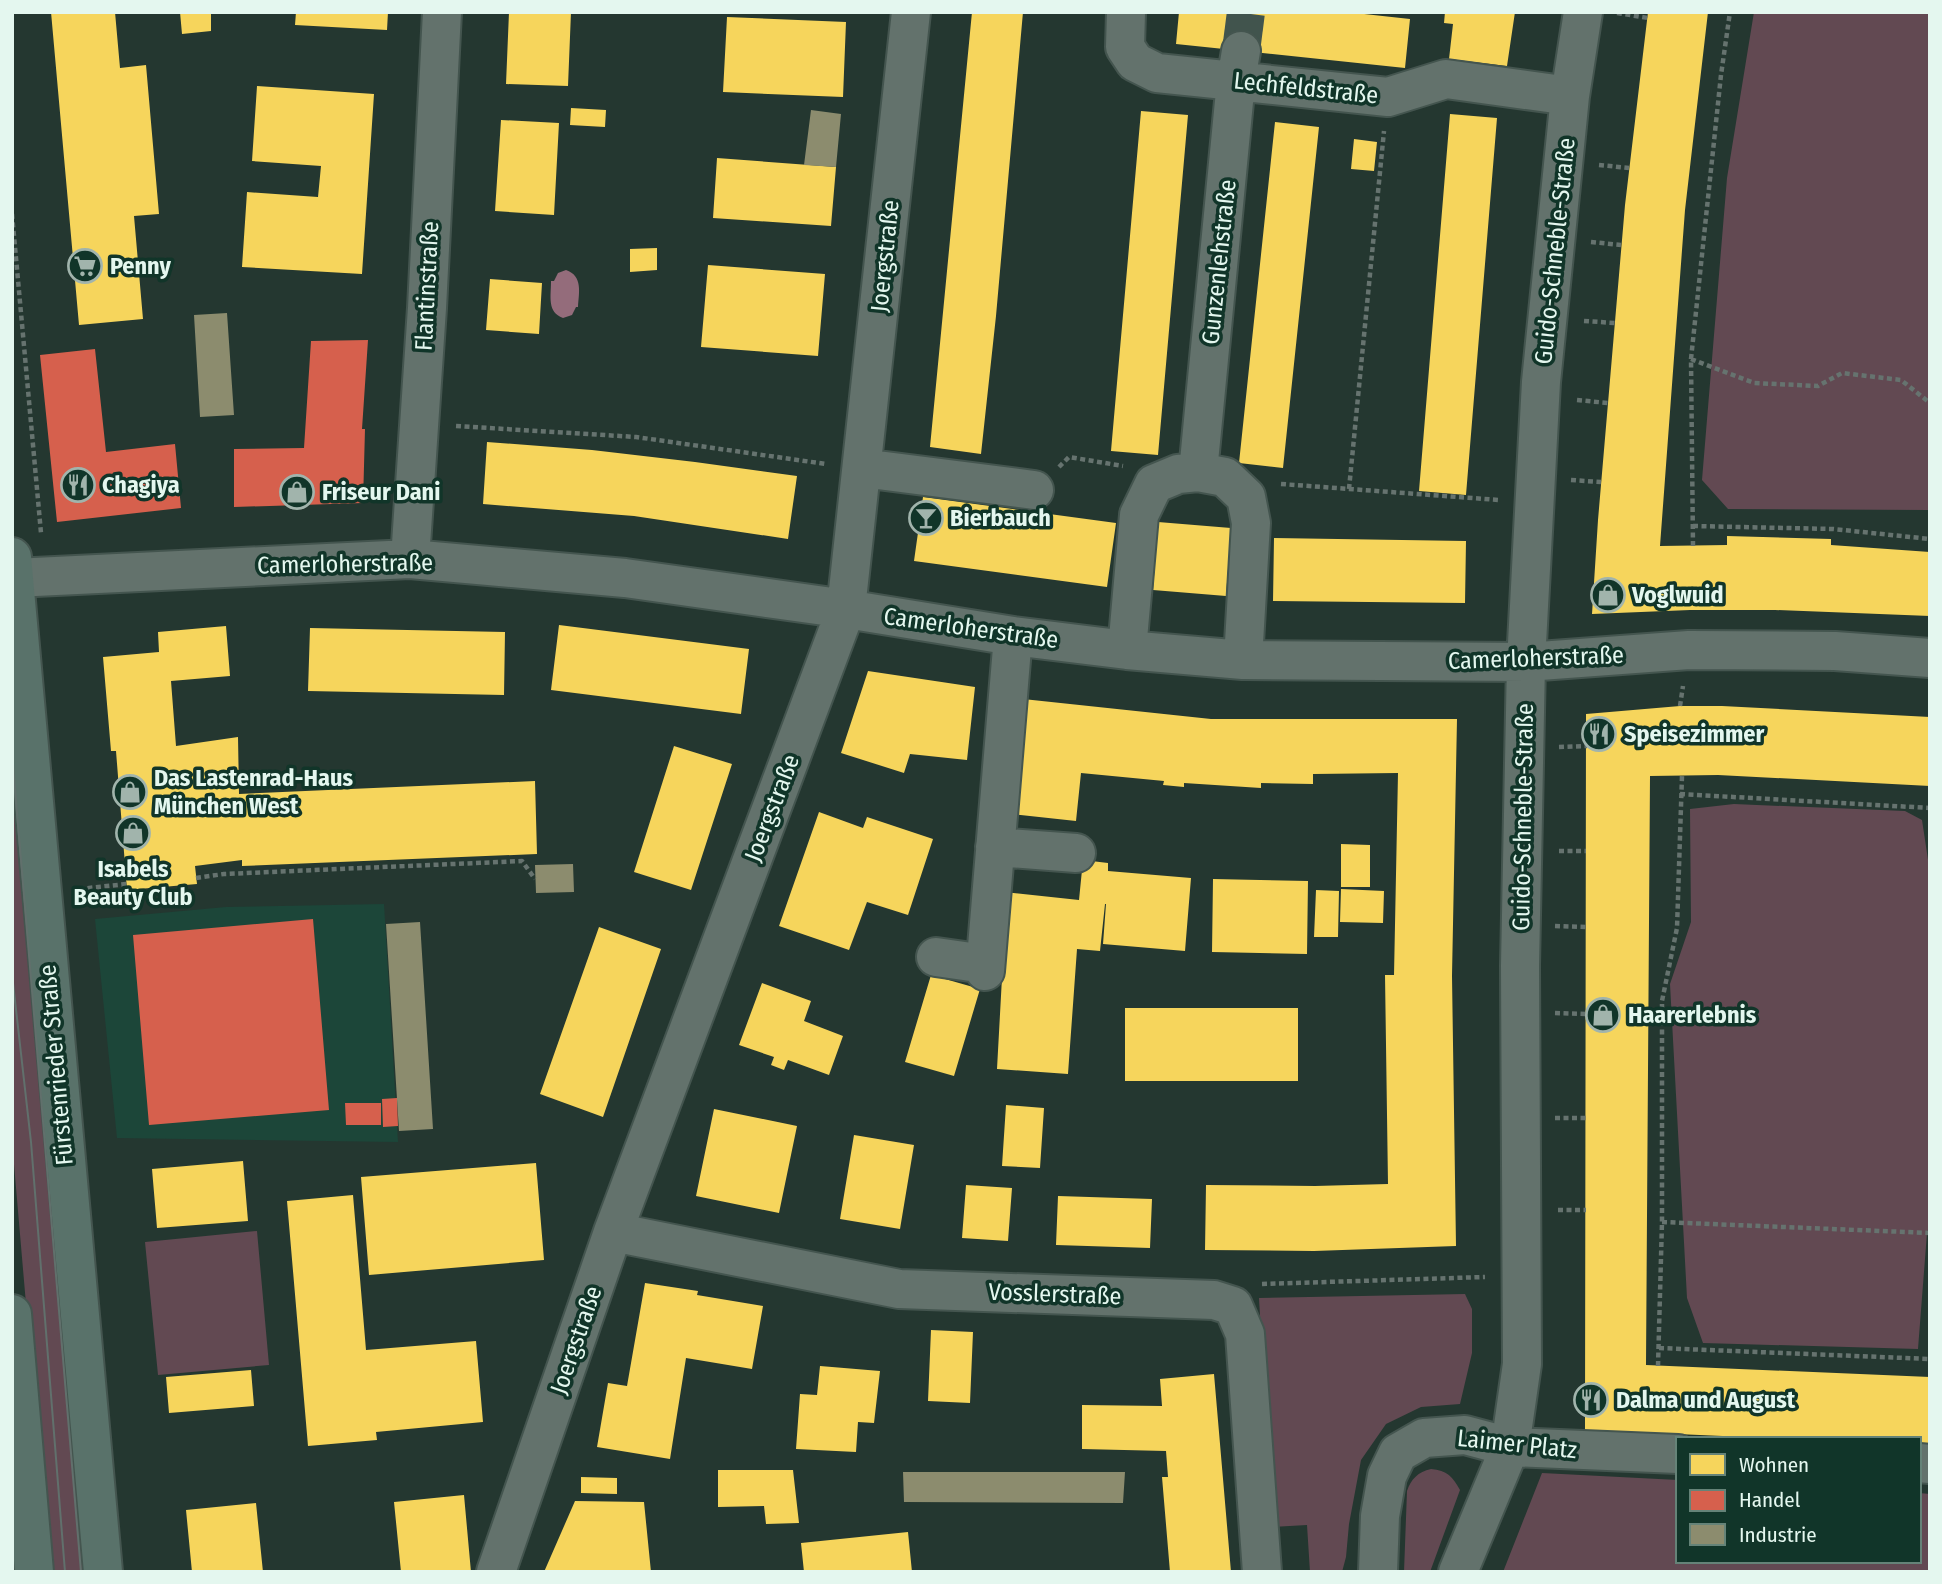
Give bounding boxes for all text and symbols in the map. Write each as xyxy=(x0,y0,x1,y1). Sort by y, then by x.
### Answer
street label: Lechfeldstraße xyxy=(1232,66,1380,110)
street label: Guido-Schneble-Straße xyxy=(1529,136,1581,366)
street label: Gunzenlehstraße xyxy=(1196,178,1242,346)
street label: Joergstraße xyxy=(865,199,905,313)
street label: Flantinstraße xyxy=(410,221,444,351)
supermarket icon: Penny xyxy=(66,247,104,285)
place label: Penny xyxy=(110,252,172,280)
restaurant icon: Chagiya xyxy=(59,466,97,504)
place label: Chagiya xyxy=(102,471,180,499)
shop icon: Friseur Dani xyxy=(278,473,316,511)
place label: Friseur Dani xyxy=(322,478,440,506)
bar icon: Bierbauch xyxy=(907,499,945,537)
place label: Bierbauch xyxy=(950,504,1051,532)
street label: Camerloherstraße xyxy=(257,548,433,580)
shop icon: Voglwuid xyxy=(1589,576,1627,614)
place label: Voglwuid xyxy=(1631,581,1724,609)
street label: Camerloherstraße xyxy=(882,602,1060,654)
street label: Camerloherstraße xyxy=(1448,641,1624,675)
street label: Guido-Schneble-Straße xyxy=(1507,703,1539,931)
restaurant icon: Speisezimmer xyxy=(1580,715,1618,753)
place label: Speisezimmer xyxy=(1624,720,1764,748)
street label: Joergstraße xyxy=(739,751,805,865)
place label: Das Lastenrad-Haus München West xyxy=(154,764,353,820)
shop icon: Das Lastenrad-Haus München West xyxy=(111,773,149,811)
shop icon: Isabels Beauty Club xyxy=(114,814,152,852)
place label: Isabels Beauty Club xyxy=(74,855,192,911)
street label: Fürstenrieder Straße xyxy=(33,964,79,1166)
shop icon: Haarerlebnis xyxy=(1584,996,1622,1034)
place label: Haarerlebnis xyxy=(1628,1001,1757,1029)
street label: Vosslerstraße xyxy=(988,1278,1122,1310)
street label: Joergstraße xyxy=(544,1282,608,1398)
restaurant icon: Dalma und August xyxy=(1572,1381,1610,1419)
place label: Dalma und August xyxy=(1616,1386,1796,1414)
street label: Laimer Platz xyxy=(1456,1424,1578,1464)
legend xyxy=(1676,1437,1921,1563)
text: Wohnen xyxy=(1739,1452,1809,1478)
text: Handel xyxy=(1739,1487,1801,1513)
text: Industrie xyxy=(1739,1522,1817,1548)

